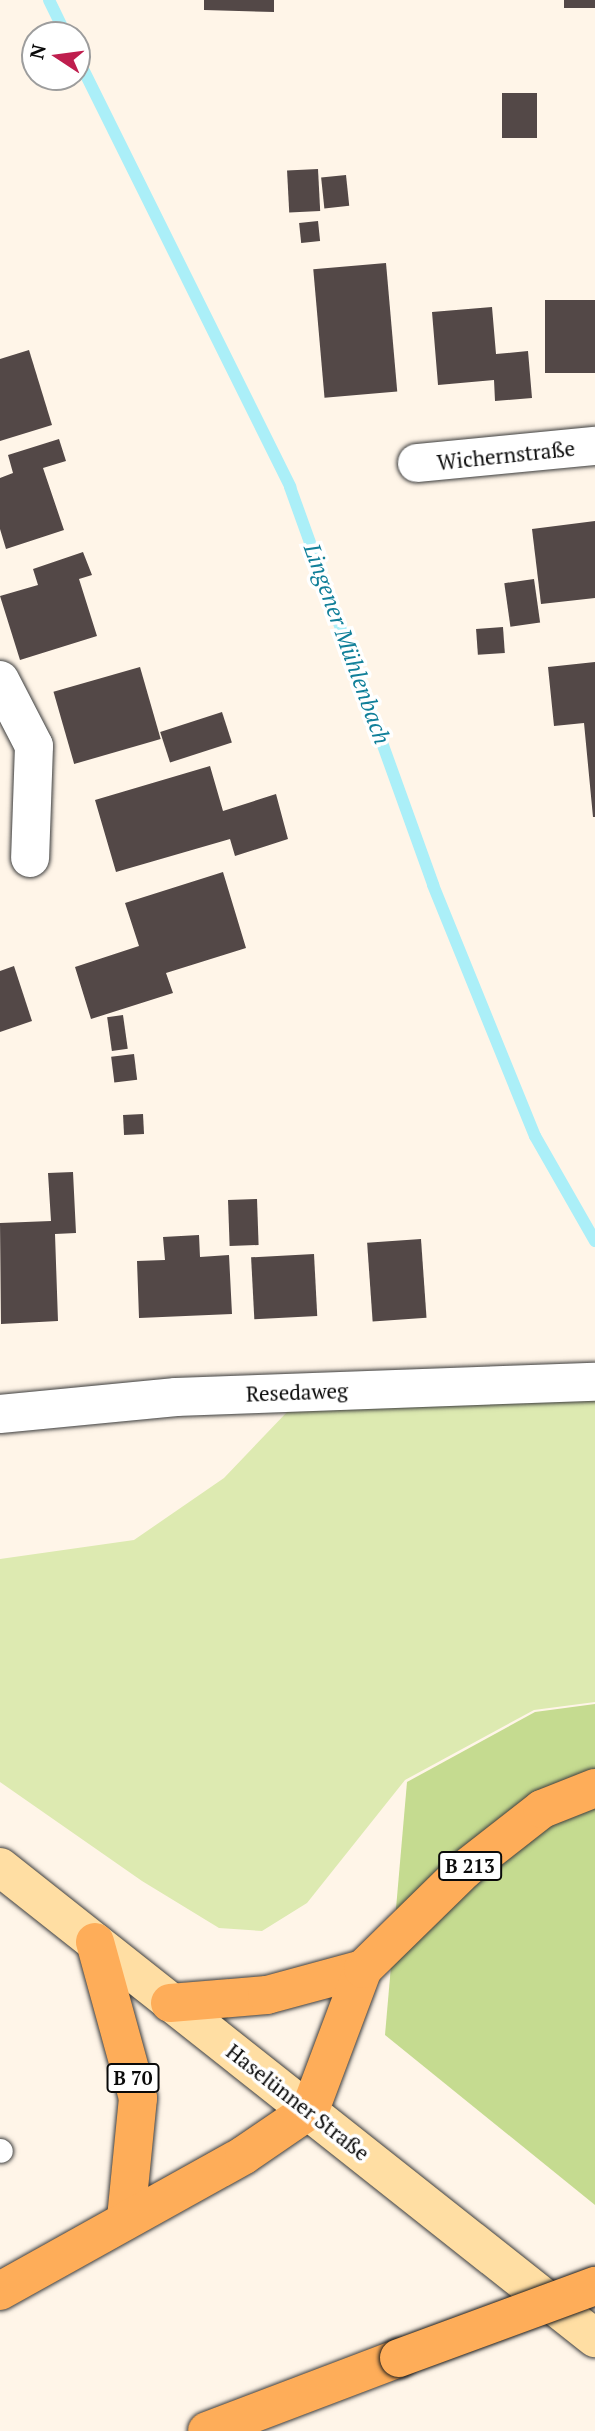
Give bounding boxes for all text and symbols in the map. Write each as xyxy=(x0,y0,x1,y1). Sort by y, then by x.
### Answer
north arrow xyxy=(21,21,91,91)
text: N xyxy=(23,42,51,61)
street label: Wichernstraße xyxy=(436,435,576,475)
water label: Lingener Mühlenbach xyxy=(298,540,396,748)
street label: Resedaweg xyxy=(246,1378,348,1406)
road number: B 213 xyxy=(437,1850,503,1882)
street label: Haselünner Straße xyxy=(222,2038,374,2166)
road number: B 70 xyxy=(105,2062,161,2094)

